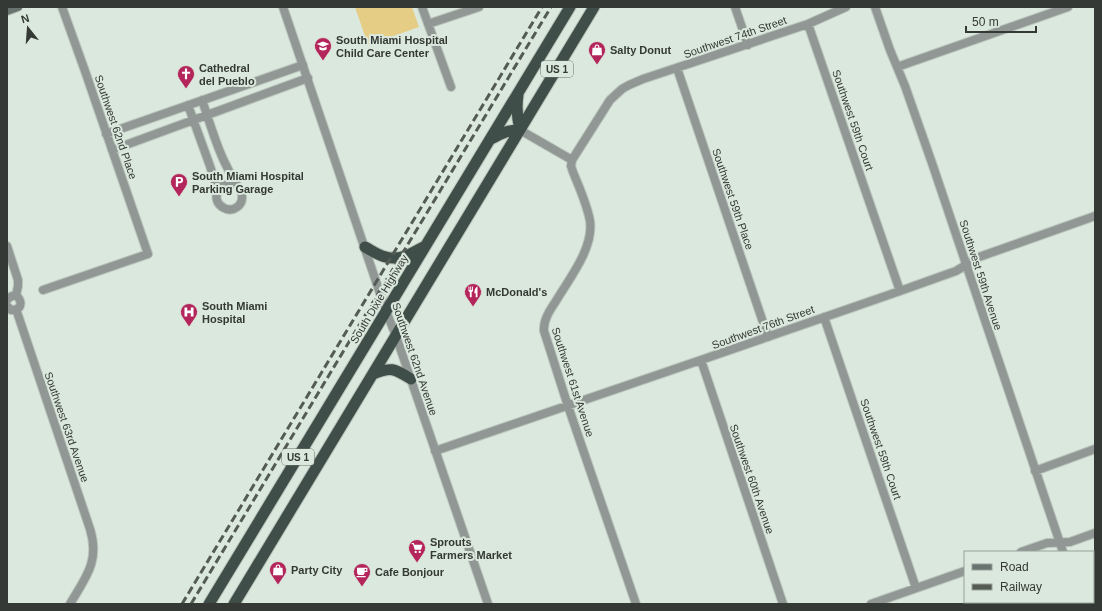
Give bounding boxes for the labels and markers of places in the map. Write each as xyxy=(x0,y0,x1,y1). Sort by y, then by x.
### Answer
place label: South Miami Hospital Child Care Center xyxy=(336,34,448,59)
school or university icon: South Miami Hospital Child Care Center xyxy=(313,36,333,61)
shop icon: Salty Donut xyxy=(587,40,607,65)
place label: Salty Donut xyxy=(610,44,671,56)
place label: Cathedral del Pueblo xyxy=(199,62,255,87)
church icon: Cathedral del Pueblo xyxy=(176,64,196,89)
place label: South Miami Hospital Parking Garage xyxy=(192,170,304,195)
parking icon: South Miami Hospital Parking Garage xyxy=(169,172,189,197)
restaurant icon: McDonald's xyxy=(463,282,483,307)
place label: McDonald's xyxy=(486,286,547,298)
place label: South Miami Hospital xyxy=(202,300,267,325)
hospital icon: South Miami Hospital xyxy=(179,302,199,327)
place label: Sprouts Farmers Market xyxy=(430,536,512,561)
supermarket icon: Sprouts Farmers Market xyxy=(407,538,427,563)
shop icon: Party City xyxy=(268,560,288,585)
cafe icon: Cafe Bonjour xyxy=(352,562,372,587)
place label: Party City xyxy=(291,564,343,576)
place label: Cafe Bonjour xyxy=(375,566,445,578)

